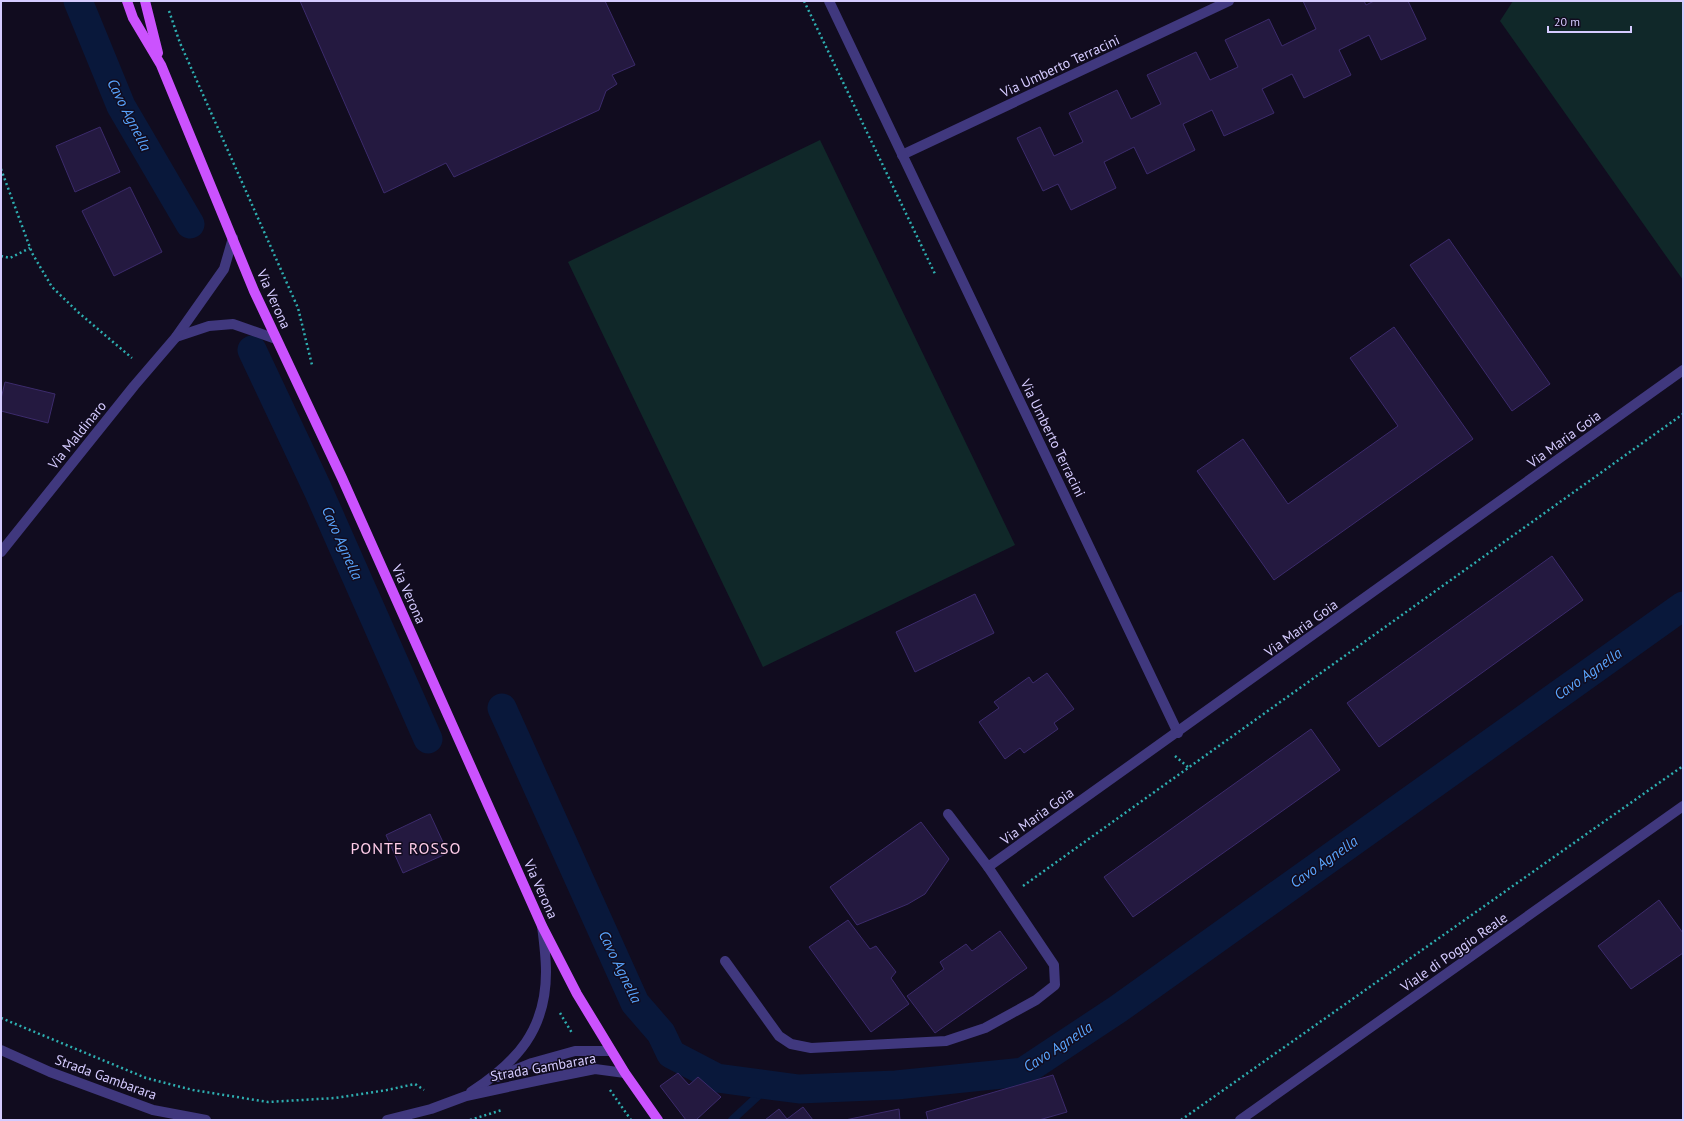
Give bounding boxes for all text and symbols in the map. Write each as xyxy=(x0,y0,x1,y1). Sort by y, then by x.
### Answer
scale bar xyxy=(1548,8,1631,34)
text: 20 m xyxy=(1554,14,1580,29)
street label: Via Umberto Terracini xyxy=(997,31,1122,102)
water label: Cavo Agnella xyxy=(103,76,156,155)
street label: Via Verona xyxy=(253,266,295,332)
street label: Via Umberto Terracini xyxy=(1016,375,1089,500)
street label: Via Maldinaro xyxy=(43,397,110,474)
street label: Via Maria Goia xyxy=(1523,406,1604,472)
water label: Cavo Agnella xyxy=(318,503,367,583)
street label: Via Verona xyxy=(388,561,430,627)
street label: Via Maria Goia xyxy=(1260,595,1341,661)
water label: Cavo Agnella xyxy=(1550,643,1626,704)
street label: Via Maria Goia xyxy=(996,783,1077,849)
water label: Cavo Agnella xyxy=(1286,831,1362,892)
district label: PONTE ROSSO xyxy=(351,838,461,858)
street label: Via Verona xyxy=(520,856,562,922)
street label: Viale di Poggio Reale xyxy=(1396,908,1511,996)
water label: Cavo Agnella xyxy=(595,927,646,1007)
water label: Cavo Agnella xyxy=(1020,1017,1096,1076)
street label: Strada Gambarara xyxy=(489,1049,597,1085)
street label: Strada Gambarara xyxy=(53,1050,159,1104)

